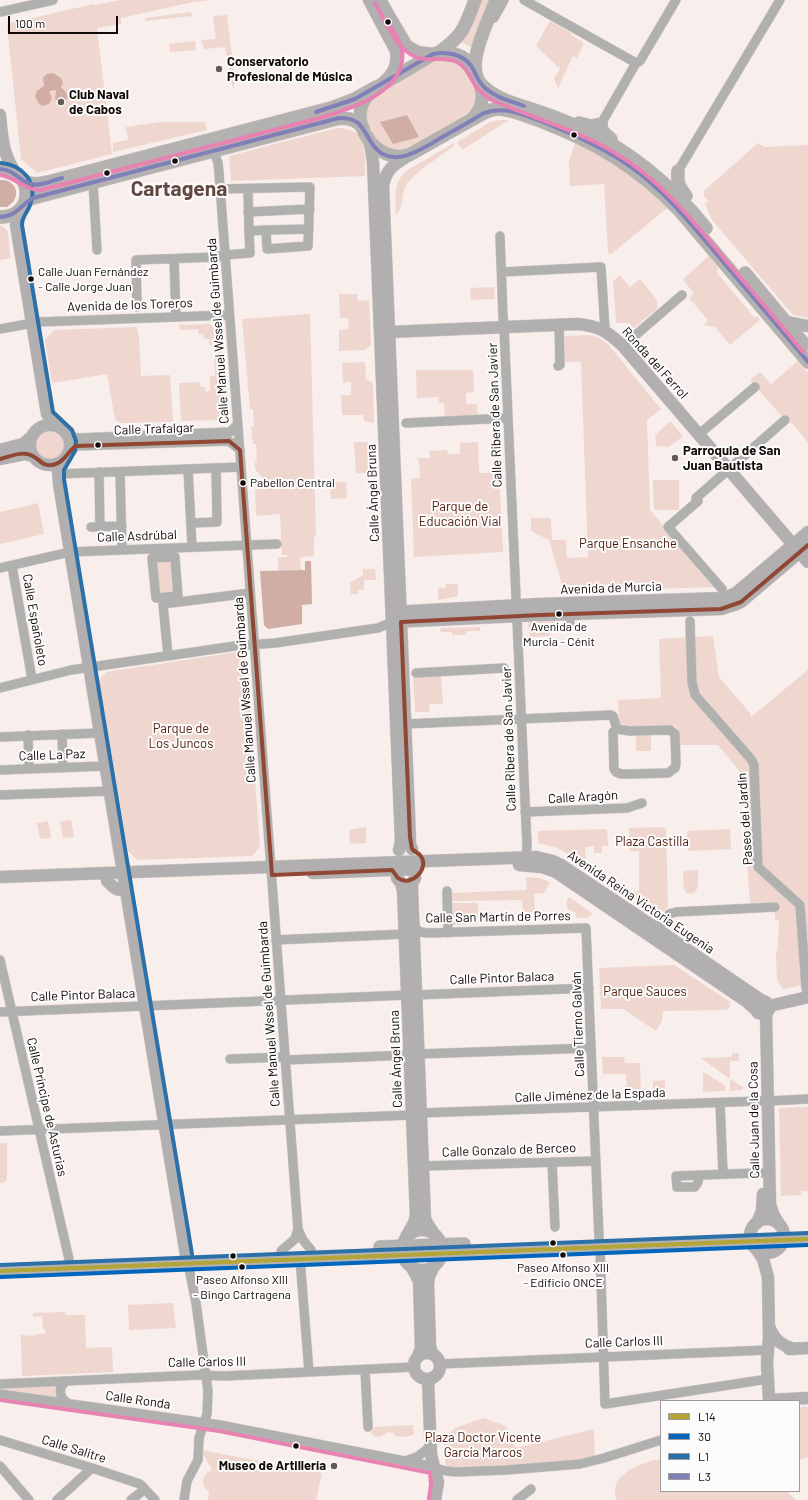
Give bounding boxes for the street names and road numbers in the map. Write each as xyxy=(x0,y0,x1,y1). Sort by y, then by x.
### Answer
street label: Calle Manuel Wssel de Guimbarda xyxy=(204,238,232,424)
street label: Avenida de los Toreros xyxy=(67,295,193,315)
street label: Ronda del Ferrol xyxy=(619,324,691,402)
street label: Calle Ribera de San Javier xyxy=(485,342,505,488)
street label: Calle Trafalgar xyxy=(114,420,194,438)
street label: Calle Ángel Bruna xyxy=(363,444,383,542)
street label: Calle Asdrúbal xyxy=(97,527,177,545)
street label: Calle Españoleto xyxy=(19,573,51,667)
street label: Avenida de Murcia xyxy=(560,578,662,598)
street label: Calle Manuel Wssel de Guimbarda xyxy=(231,597,259,783)
street label: Calle Ribera de San Javier xyxy=(499,666,519,812)
street label: Calle La Paz xyxy=(18,746,86,764)
street label: Paseo del Jardín xyxy=(734,772,756,866)
street label: Calle Aragón xyxy=(548,787,618,807)
street label: Avenida Reina Victoria Eugenia xyxy=(565,847,717,957)
street label: Calle San Martín de Porres xyxy=(425,908,571,926)
street label: Calle Manuel Wssel de Guimbarda xyxy=(255,921,283,1107)
street label: Calle Pintor Balaca xyxy=(449,968,555,988)
street label: Calle Tierno Galván xyxy=(568,971,588,1077)
street label: Calle Pintor Balaca xyxy=(30,985,136,1005)
street label: Calle Ángel Bruna xyxy=(386,1010,406,1108)
street label: Calle Príncipe de Asturias xyxy=(23,1036,71,1178)
street label: Calle Juan de la Cosa xyxy=(745,1061,763,1179)
street label: Calle Jiménez de la Espada xyxy=(514,1085,666,1105)
street label: Calle Gonzalo de Berceo xyxy=(442,1140,576,1160)
street label: Calle Carlos III xyxy=(585,1333,663,1351)
street label: Calle Carlos III xyxy=(168,1354,246,1370)
street label: Calle Ronda xyxy=(104,1388,172,1412)
street label: Calle Salitre xyxy=(40,1432,108,1466)

